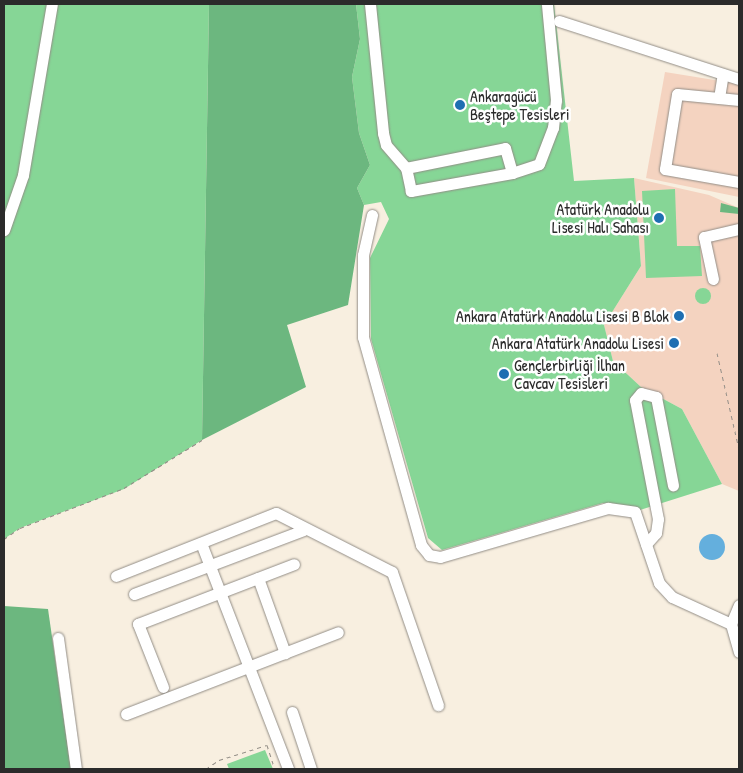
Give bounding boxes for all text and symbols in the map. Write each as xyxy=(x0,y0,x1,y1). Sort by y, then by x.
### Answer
place label: Ankaragücü Beştepe Tesisleri xyxy=(470,86,570,124)
marker: Ankaragücü Beştepe Tesisleri xyxy=(454,99,466,111)
place label: Atatürk Anadolu Lisesi Halı Sahası xyxy=(552,199,649,237)
marker: Atatürk Anadolu Lisesi Halı Sahası xyxy=(653,212,665,224)
place label: Ankara Atatürk Anadolu Lisesi B Blok xyxy=(456,306,669,326)
marker: Ankara Atatürk Anadolu Lisesi B Blok xyxy=(673,310,685,322)
place label: Ankara Atatürk Anadolu Lisesi xyxy=(492,333,664,353)
marker: Ankara Atatürk Anadolu Lisesi xyxy=(668,337,680,349)
place label: Gençlerbirliği İlhan Cavcav Tesisleri xyxy=(514,355,625,393)
marker: Gençlerbirliği İlhan Cavcav Tesisleri xyxy=(498,368,510,380)

